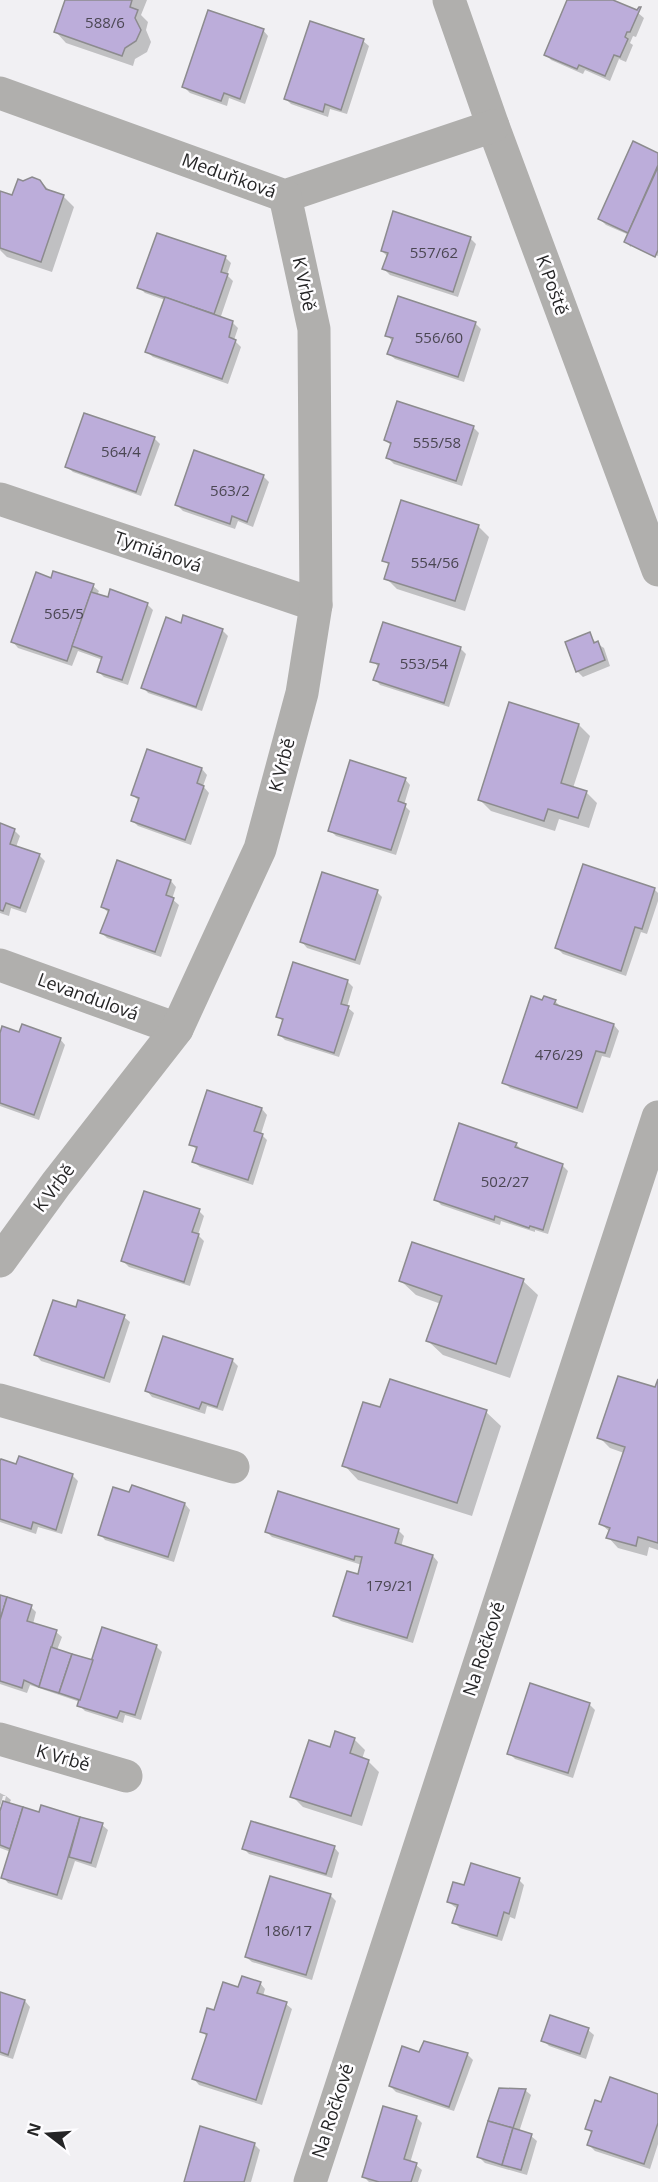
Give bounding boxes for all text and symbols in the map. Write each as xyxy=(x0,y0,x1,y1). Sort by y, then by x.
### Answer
house number: 588/6 xyxy=(85,12,125,32)
street label: Meduňková xyxy=(179,147,280,203)
house number: 557/62 xyxy=(410,242,458,262)
street label: K Poště xyxy=(531,251,575,318)
street label: K Vrbě xyxy=(288,254,322,313)
house number: 556/60 xyxy=(415,327,463,347)
house number: 555/58 xyxy=(413,432,461,452)
house number: 564/4 xyxy=(101,441,141,461)
house number: 563/2 xyxy=(210,480,250,500)
street label: Tymiánová xyxy=(111,525,205,577)
house number: 554/56 xyxy=(411,552,459,572)
house number: 565/5 xyxy=(44,603,84,623)
house number: 553/54 xyxy=(400,653,449,673)
street label: K Vrbě xyxy=(262,735,300,794)
street label: Levandulová xyxy=(34,967,142,1025)
house number: 476/29 xyxy=(535,1044,583,1064)
street label: K Vrbě xyxy=(27,1158,79,1217)
house number: 502/27 xyxy=(481,1171,529,1191)
house number: 179/21 xyxy=(366,1575,414,1595)
street label: Na Ročkově xyxy=(456,1598,510,1699)
street label: K Vrbě xyxy=(34,1738,93,1776)
house number: 186/17 xyxy=(264,1920,312,1940)
street label: Na Ročkově xyxy=(305,2060,359,2161)
north arrow xyxy=(18,2104,78,2164)
text: N xyxy=(21,2120,46,2139)

